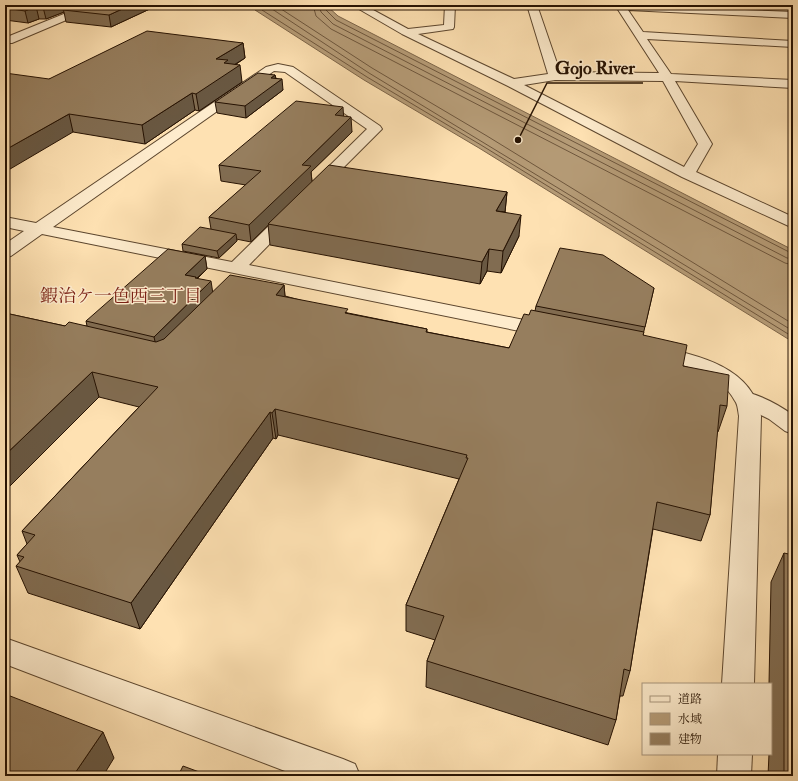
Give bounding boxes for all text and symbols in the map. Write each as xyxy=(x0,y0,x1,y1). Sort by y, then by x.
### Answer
callout: Gojo River xyxy=(547,53,643,83)
text: Gojo River xyxy=(555,57,635,80)
district label: 鍜治ケ一色西三丁目 xyxy=(40,285,202,308)
legend xyxy=(642,683,772,755)
text: 道路 xyxy=(678,692,702,707)
text: 水域 xyxy=(678,712,702,727)
text: 建物 xyxy=(678,732,702,747)

